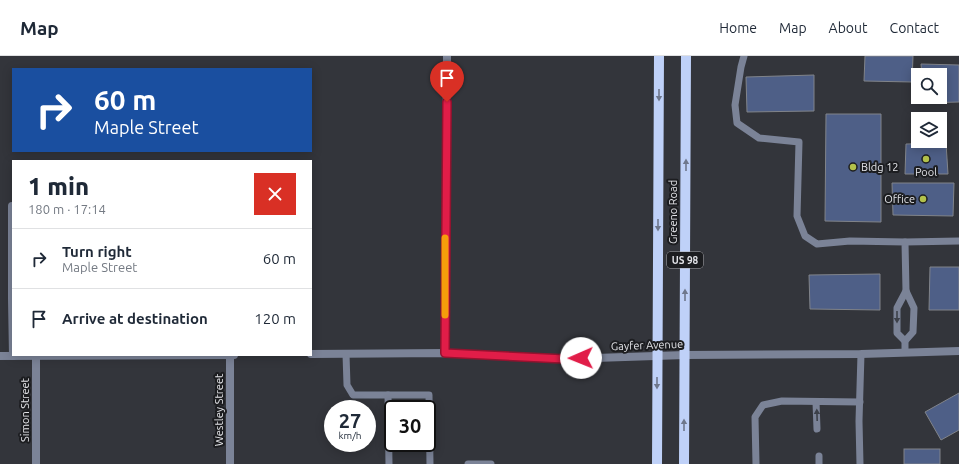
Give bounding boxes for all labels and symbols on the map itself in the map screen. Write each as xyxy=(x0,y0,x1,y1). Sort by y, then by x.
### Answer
pin xyxy=(430,61,464,102)
one-way arrow xyxy=(656,89,662,102)
marker: Pool xyxy=(921,154,931,164)
one-way arrow xyxy=(683,158,689,171)
place label: Bldg 12 xyxy=(861,161,899,173)
marker: Bldg 12 xyxy=(848,162,858,172)
place label: Pool xyxy=(915,166,937,178)
street label: Greeno Road xyxy=(667,180,679,244)
place label: Office xyxy=(884,193,915,205)
marker: Office xyxy=(918,194,928,204)
one-way arrow xyxy=(655,219,661,232)
road number: US 98 xyxy=(667,252,703,268)
one-way arrow xyxy=(682,288,688,301)
one-way arrow xyxy=(894,311,900,324)
position arrow xyxy=(560,337,602,379)
street label: Gayfer Avenue xyxy=(611,338,683,352)
street label: Westley Street xyxy=(213,373,225,446)
street label: Simon Street xyxy=(19,377,31,442)
one-way arrow xyxy=(654,377,660,390)
speed limit sign: 30 xyxy=(384,400,436,452)
one-way arrow xyxy=(813,409,820,421)
one-way arrow xyxy=(681,418,687,431)

